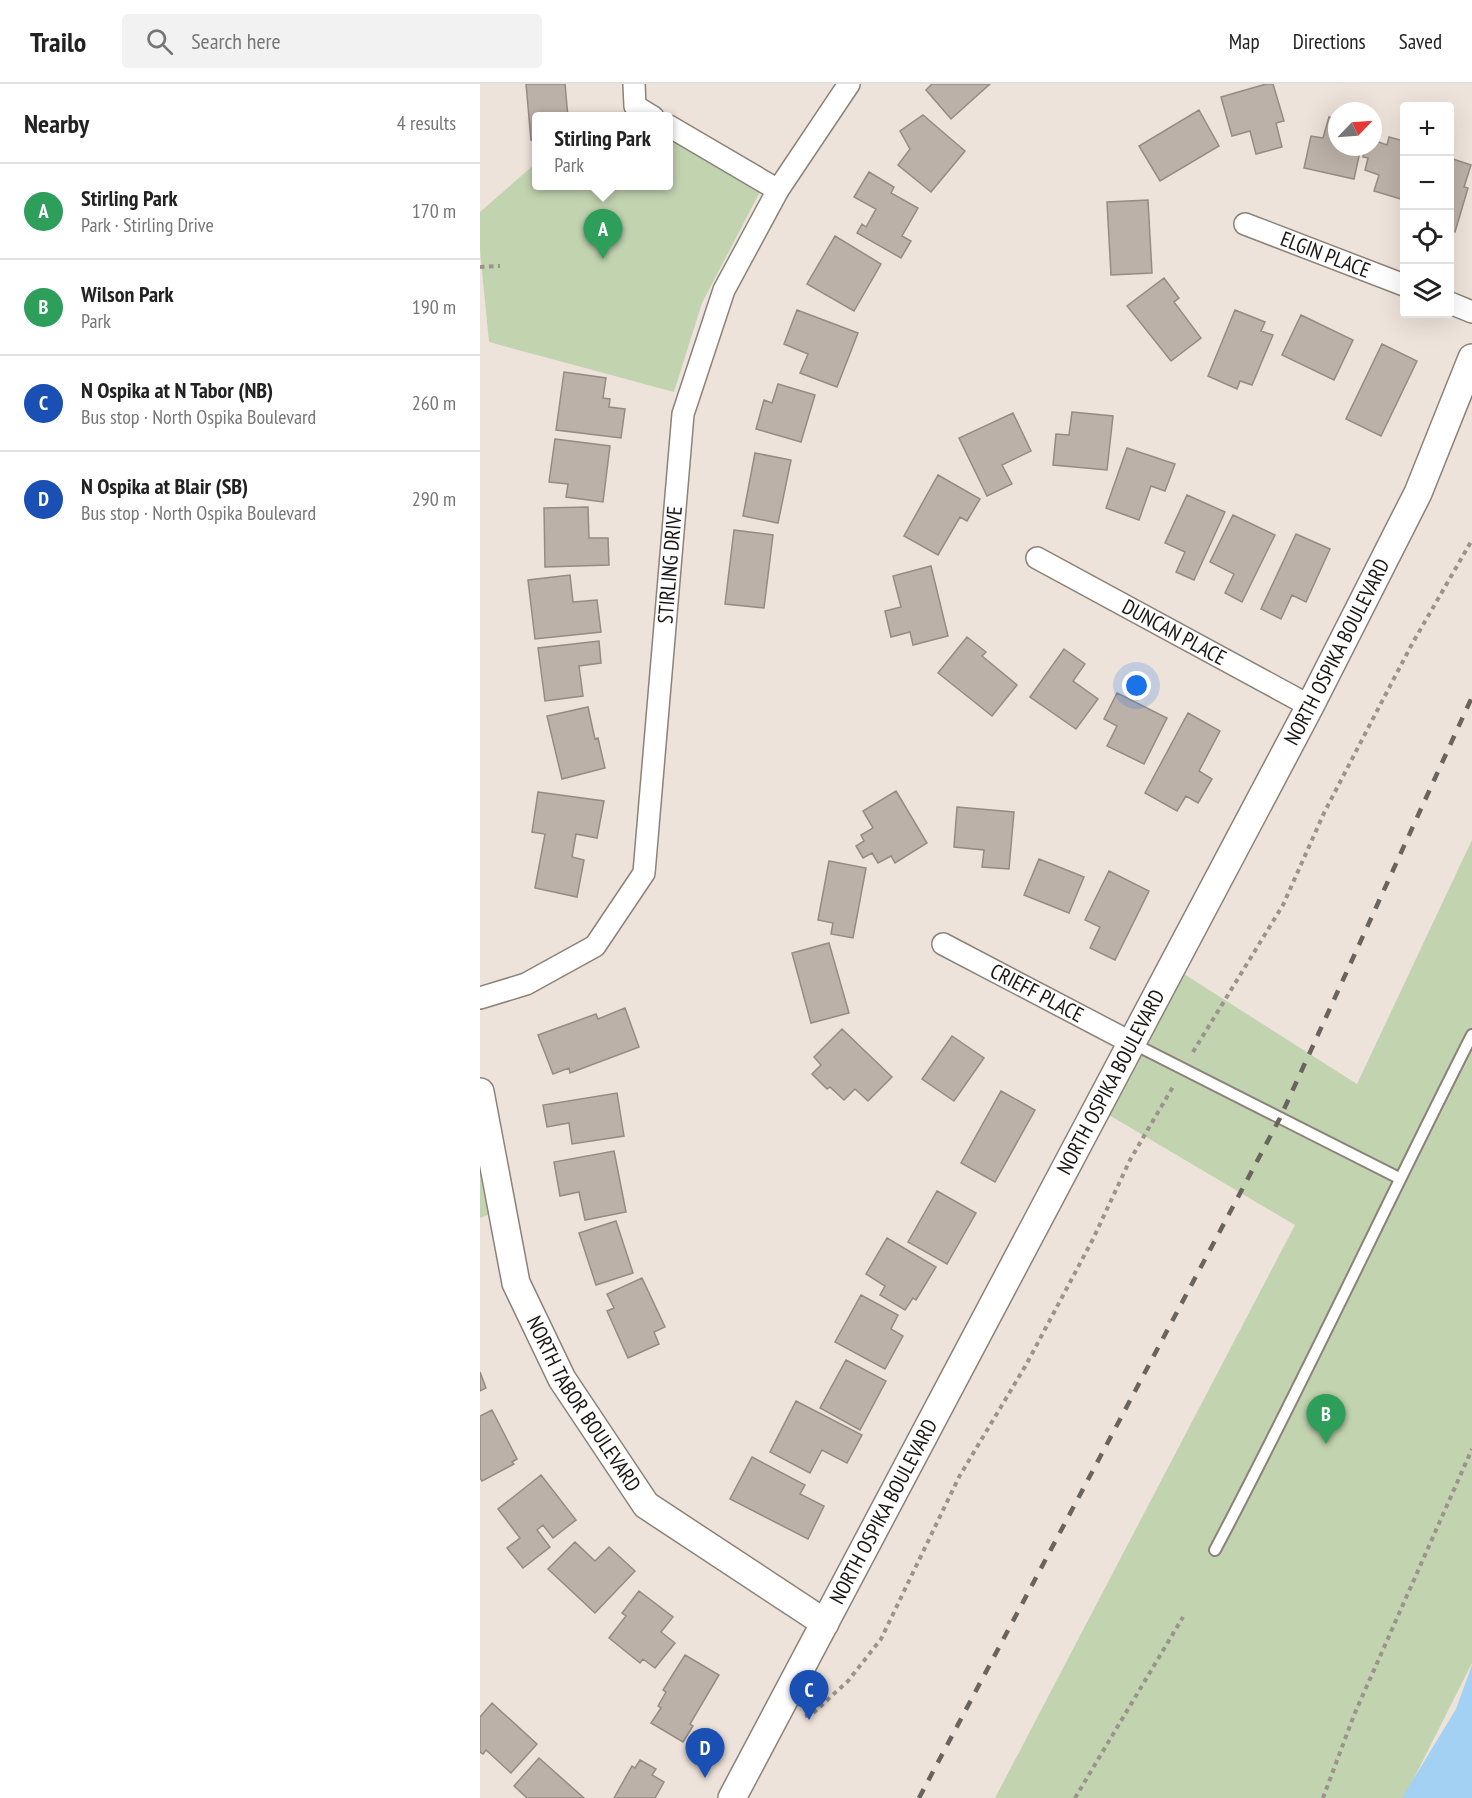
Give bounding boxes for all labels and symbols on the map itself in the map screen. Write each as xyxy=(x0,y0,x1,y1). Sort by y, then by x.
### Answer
north arrow xyxy=(1328,102,1382,156)
pin: A xyxy=(584,210,622,259)
street label: ELGIN PLACE xyxy=(1277,225,1374,284)
street label: STIRLING DRIVE xyxy=(651,505,688,625)
street label: NORTH OSPIKA BOULEVARD xyxy=(1278,554,1395,750)
street label: DUNCAN PLACE xyxy=(1118,593,1231,671)
your location xyxy=(1122,671,1151,700)
street label: CRIEFF PLACE xyxy=(986,957,1089,1028)
street label: NORTH OSPIKA BOULEVARD xyxy=(1050,985,1171,1179)
street label: NORTH TABOR BOULEVARD xyxy=(521,1311,647,1497)
pin: B xyxy=(1306,1394,1346,1444)
street label: NORTH OSPIKA BOULEVARD xyxy=(823,1414,943,1609)
pin: C xyxy=(790,1670,828,1720)
pin: D xyxy=(686,1728,724,1778)

